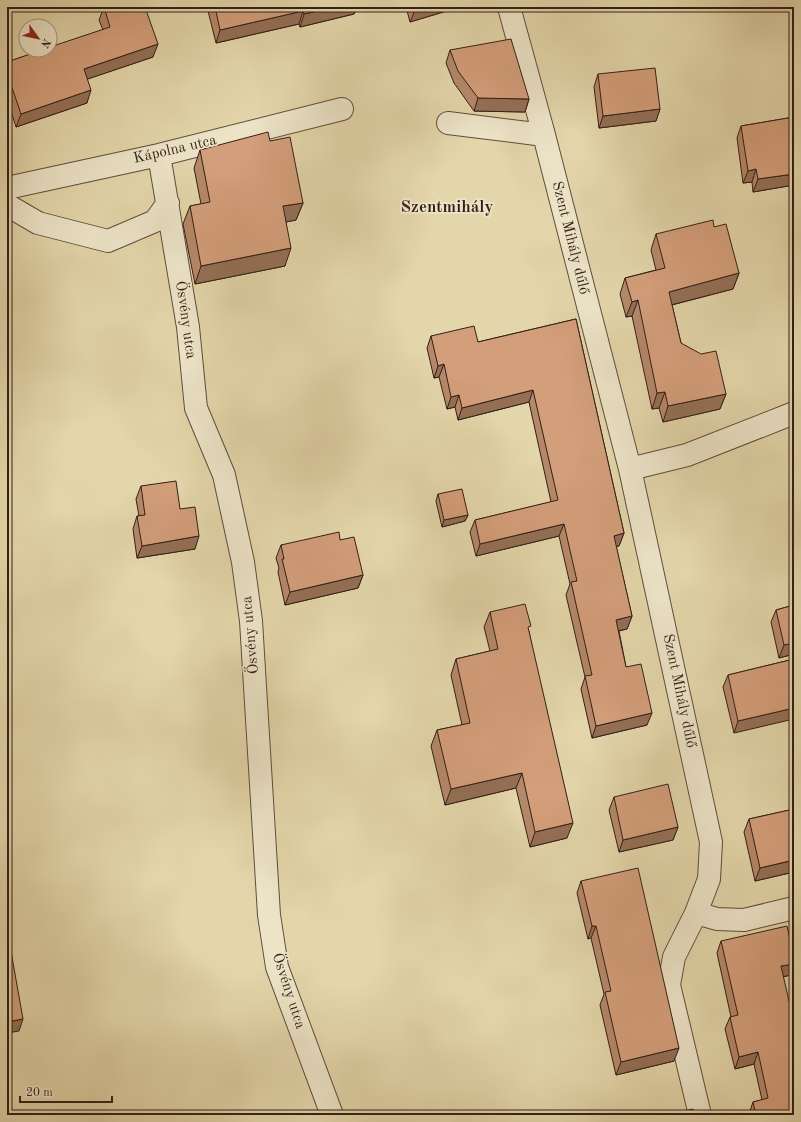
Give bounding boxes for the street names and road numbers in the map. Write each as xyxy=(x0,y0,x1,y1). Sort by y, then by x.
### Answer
street label: Kápolna utca xyxy=(132,133,219,167)
street label: Szent Mihály dűlő xyxy=(549,180,591,296)
street label: Ösvény utca xyxy=(172,280,201,361)
street label: Ösvény utca xyxy=(237,595,262,675)
street label: Szent Mihály dűlő xyxy=(660,633,698,749)
street label: Ösvény utca xyxy=(269,950,310,1031)

